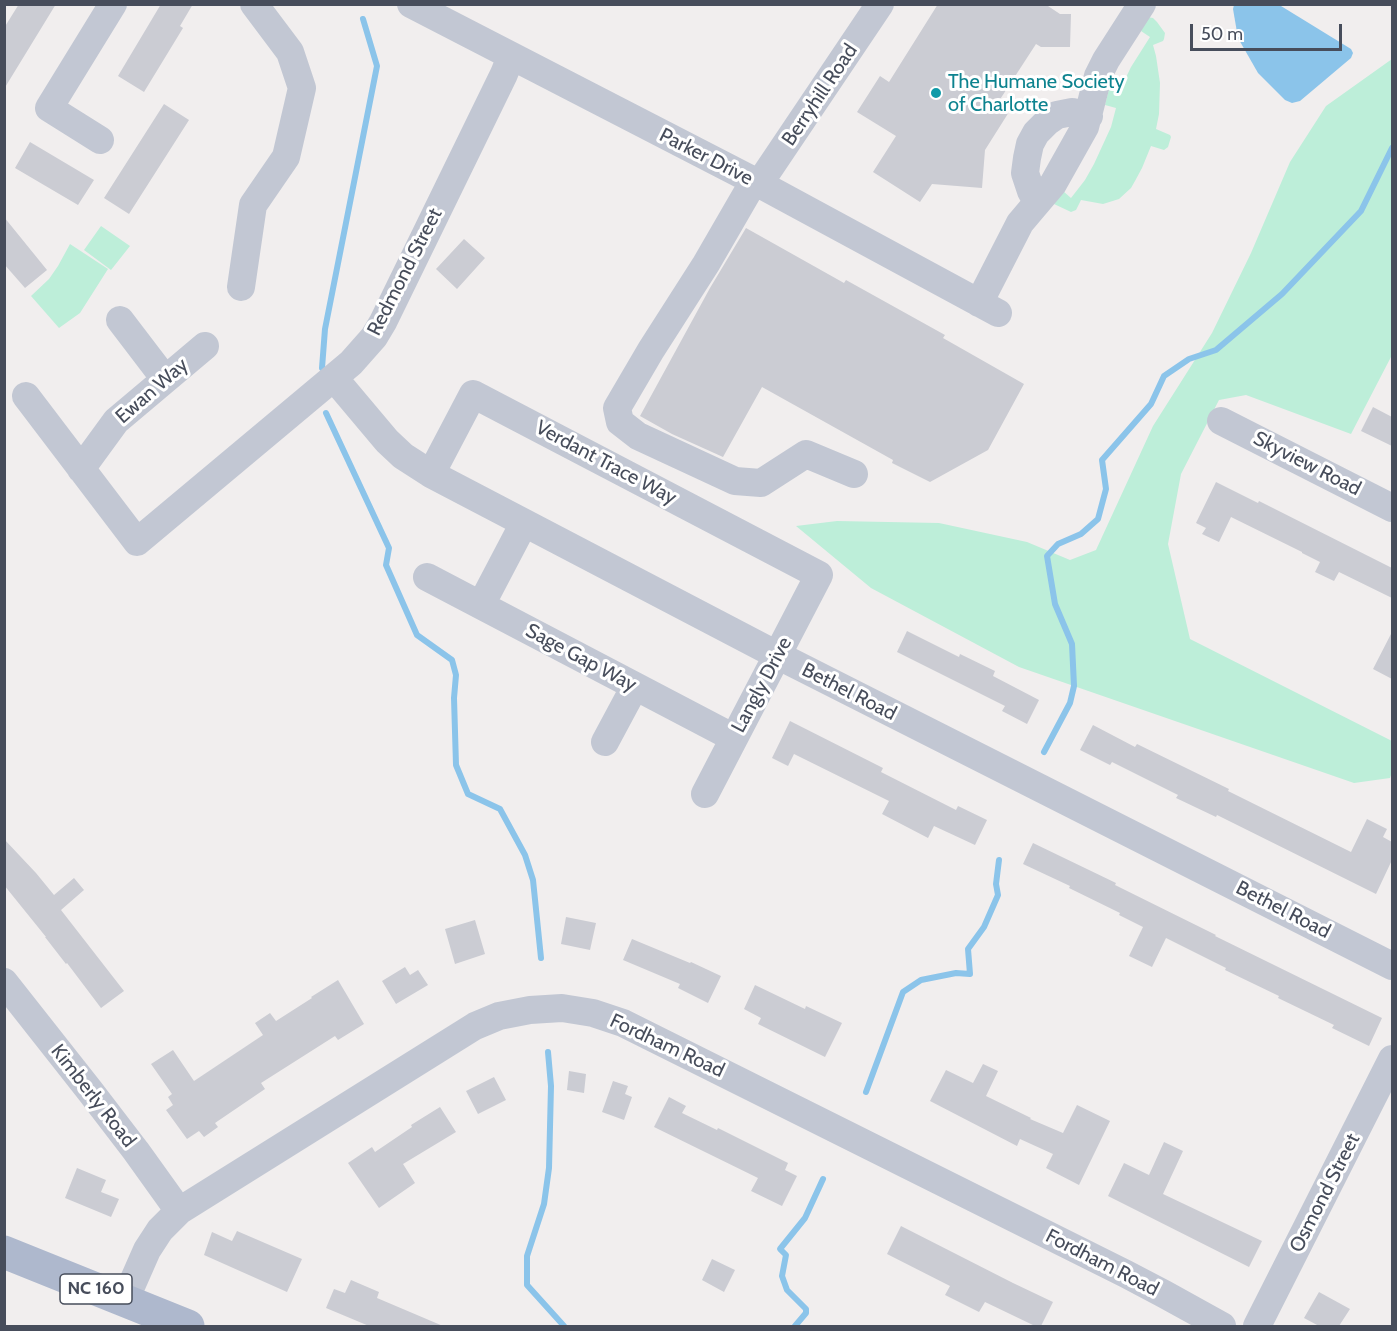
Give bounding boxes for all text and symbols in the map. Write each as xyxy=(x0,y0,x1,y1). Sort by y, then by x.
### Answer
scale bar xyxy=(1193,12,1344,50)
text: 50 m xyxy=(1201,23,1243,45)
street label: Berryhill Road xyxy=(777,40,863,150)
place label: The Humane Society of Charlotte xyxy=(948,70,1125,117)
marker: The Humane Society of Charlotte xyxy=(929,86,943,100)
street label: Parker Drive xyxy=(655,123,757,191)
street label: Redmond Street xyxy=(363,204,447,340)
street label: Ewan Way xyxy=(111,353,193,429)
street label: Verdant Trace Way xyxy=(531,416,681,510)
street label: Skyview Road xyxy=(1249,427,1365,501)
street label: Sage Gap Way xyxy=(521,619,641,697)
street label: Langly Drive xyxy=(727,633,797,737)
street label: Bethel Road xyxy=(798,658,900,726)
street label: Bethel Road xyxy=(1232,876,1334,944)
street label: Fordham Road xyxy=(606,1009,728,1083)
street label: Kimberly Road xyxy=(45,1040,141,1152)
street label: Osmond Street xyxy=(1285,1130,1365,1256)
street label: Fordham Road xyxy=(1041,1224,1163,1302)
road number: NC 160 xyxy=(60,1274,132,1304)

